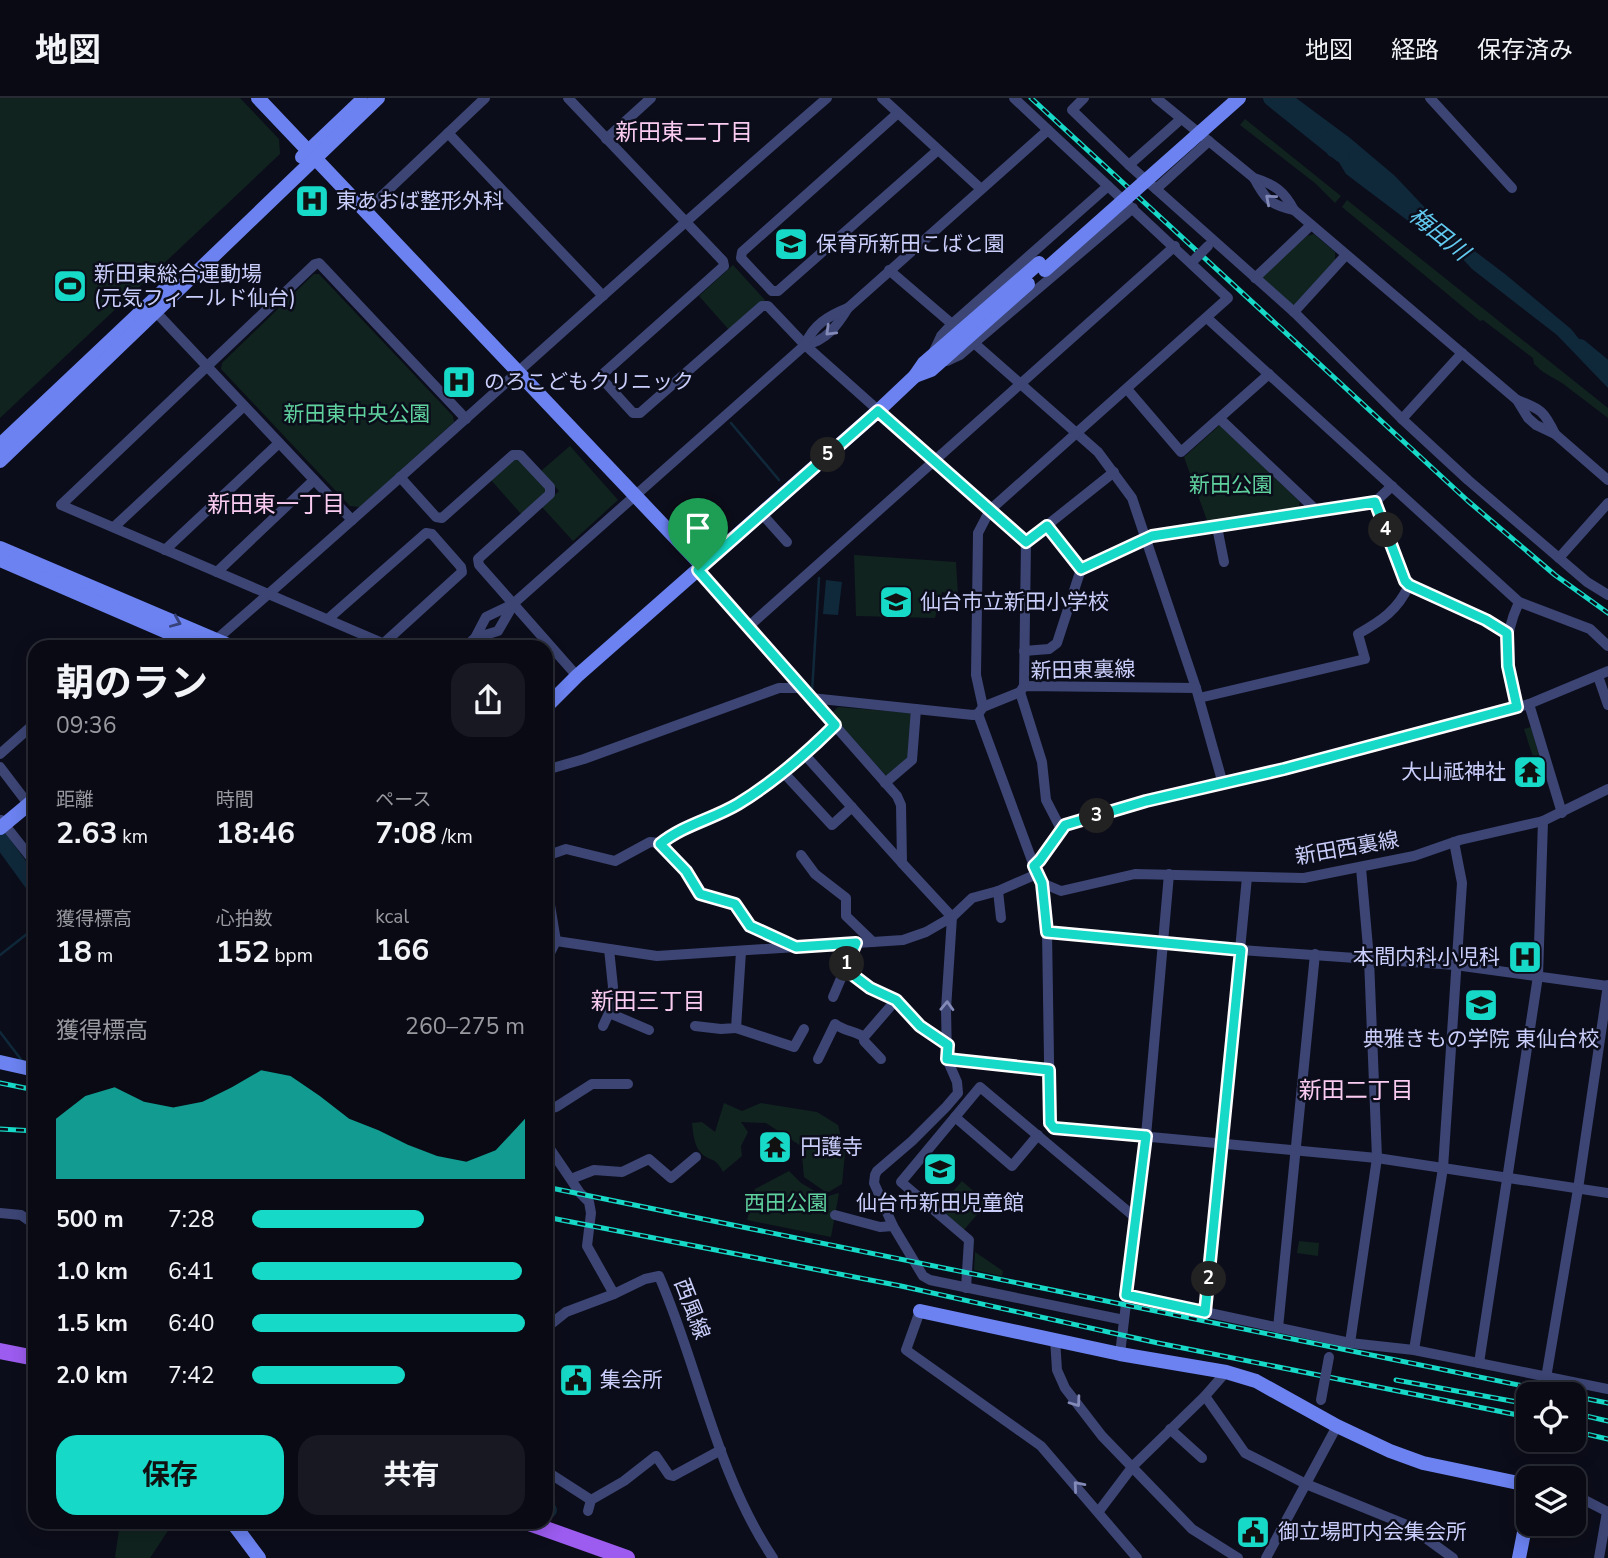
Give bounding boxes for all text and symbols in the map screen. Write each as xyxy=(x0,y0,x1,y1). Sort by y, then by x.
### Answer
text: 地図 xyxy=(35,28,101,73)
text: 地図 xyxy=(1305,34,1353,66)
text: 経路 xyxy=(1391,34,1439,66)
text: 保存済み xyxy=(1477,34,1573,66)
district label: 新田東二丁目 xyxy=(615,117,753,148)
hospital icon: 東あおば整形外科 xyxy=(293,182,331,220)
place label: 東あおば整形外科 xyxy=(336,187,504,215)
one-way arrow xyxy=(1265,195,1278,207)
water label: 梅田川 xyxy=(1402,200,1478,270)
school or university icon: 保育所新田こばと園 xyxy=(772,225,810,263)
place label: 保育所新田こばと園 xyxy=(816,230,1005,258)
place label: 新田東総合運動場 (元気フィールド仙台) xyxy=(94,260,296,312)
sports icon: 新田東総合運動場 (元気フィールド仙台) xyxy=(51,267,89,305)
one-way arrow xyxy=(825,323,838,336)
hospital icon: のろこどもクリニック xyxy=(440,363,478,401)
place label: のろこどもクリニック xyxy=(484,368,694,396)
park label: 新田東中央公園 xyxy=(284,400,431,428)
pin: 5 xyxy=(810,438,846,472)
text: 5 xyxy=(822,441,833,467)
park label: 新田公園 xyxy=(1189,471,1273,499)
district label: 新田東一丁目 xyxy=(207,489,345,520)
pin xyxy=(668,498,728,570)
icon: arrive xyxy=(679,509,717,547)
pin: 4 xyxy=(1368,512,1404,548)
text: 4 xyxy=(1380,516,1391,542)
school or university icon: 仙台市立新田小学校 xyxy=(877,583,915,621)
place label: 仙台市立新田小学校 xyxy=(920,588,1109,616)
one-way arrow xyxy=(169,614,181,628)
street label: 新田東裏線 xyxy=(1030,655,1136,685)
text: 朝のラン xyxy=(56,658,208,709)
button: share xyxy=(451,663,525,737)
text: 09:36 xyxy=(56,710,116,741)
temple icon: 大山祗神社 xyxy=(1511,753,1549,791)
place label: 大山祗神社 xyxy=(1401,758,1506,786)
text: 距離 xyxy=(56,787,94,813)
text: 時間 xyxy=(216,787,254,813)
text: ペース xyxy=(375,787,431,813)
pin: 3 xyxy=(1080,798,1114,834)
text: 3 xyxy=(1091,802,1102,828)
text: 2.63 xyxy=(56,813,117,854)
text: 18:46 xyxy=(216,813,295,854)
text: 7:08 xyxy=(375,813,437,854)
text: km xyxy=(117,824,148,850)
text: /km xyxy=(437,824,473,850)
street label: 新田西裏線 xyxy=(1293,825,1401,871)
text: kcal xyxy=(375,904,409,930)
text: 獲得標高 xyxy=(56,906,132,932)
text: 心拍数 xyxy=(216,906,273,932)
text: 166 xyxy=(375,930,429,971)
text: 18 xyxy=(56,932,92,973)
text: 152 xyxy=(216,932,270,973)
hospital icon: 本間内科小児科 xyxy=(1506,938,1544,976)
text: m xyxy=(92,943,113,969)
text: bpm xyxy=(270,943,313,969)
place label: 本間内科小児科 xyxy=(1353,943,1500,971)
pin: 1 xyxy=(830,946,864,982)
text: 1 xyxy=(841,950,852,976)
district label: 新田三丁目 xyxy=(591,986,706,1017)
school or university icon: 典雅きもの学院 東仙台校 xyxy=(1462,986,1500,1024)
one-way arrow xyxy=(939,1000,954,1011)
text: 260–275 m xyxy=(405,1011,525,1042)
text: 獲得標高 xyxy=(56,1015,148,1046)
place label: 典雅きもの学院 東仙台校 xyxy=(1363,1025,1599,1053)
district label: 新田二丁目 xyxy=(1299,1075,1414,1106)
temple icon: 円護寺 xyxy=(756,1128,794,1166)
place label: 円護寺 xyxy=(800,1133,863,1161)
school or university icon: 仙台市新田児童館 xyxy=(921,1150,959,1188)
park label: 西田公園 xyxy=(744,1189,828,1217)
place label: 仙台市新田児童館 xyxy=(856,1189,1024,1217)
text: 500 m xyxy=(56,1204,124,1235)
text: 7:28 xyxy=(168,1204,215,1235)
text: 1.0 km xyxy=(56,1256,128,1287)
text: 6:41 xyxy=(168,1256,215,1287)
pin: 2 xyxy=(1192,1262,1226,1296)
text: 2 xyxy=(1203,1265,1214,1291)
street label: 西風線 xyxy=(668,1275,716,1343)
text: 1.5 km xyxy=(56,1308,128,1339)
text: 6:40 xyxy=(168,1308,215,1339)
text: 2.0 km xyxy=(56,1360,128,1391)
text: 7:42 xyxy=(168,1360,215,1391)
public building icon: 集会所 xyxy=(557,1361,595,1399)
place label: 集会所 xyxy=(600,1366,663,1394)
map controls xyxy=(1516,1382,1586,1536)
button: locate xyxy=(1516,1382,1586,1452)
one-way arrow xyxy=(1068,1394,1080,1407)
button: 保存 xyxy=(56,1435,284,1515)
button: 共有 xyxy=(298,1435,525,1515)
button: layers xyxy=(1516,1466,1586,1536)
one-way arrow xyxy=(1074,1482,1086,1495)
public building icon: 御立場町内会集会所 xyxy=(1234,1513,1272,1551)
place label: 御立場町内会集会所 xyxy=(1278,1518,1467,1546)

